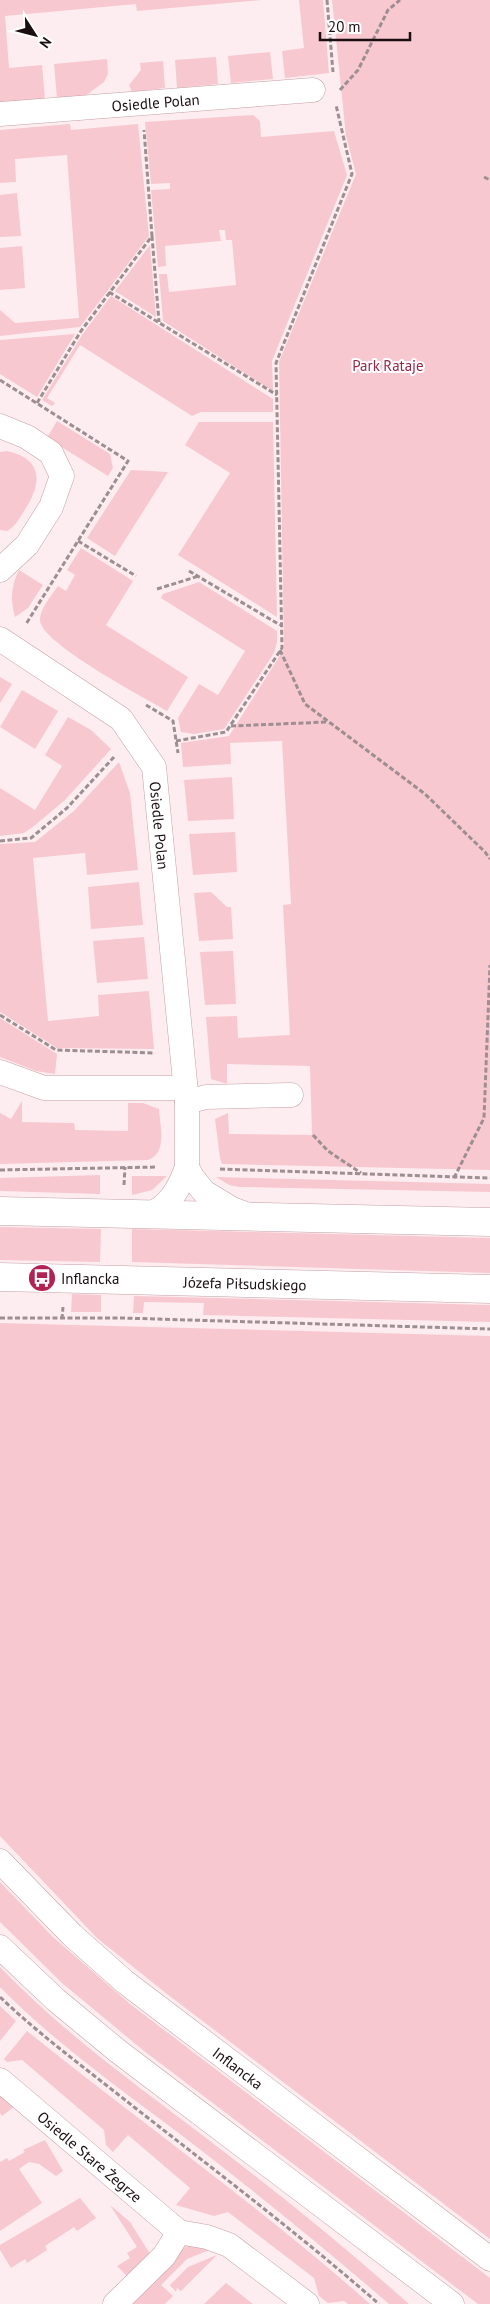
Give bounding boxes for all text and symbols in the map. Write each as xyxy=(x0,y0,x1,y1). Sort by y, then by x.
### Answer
north arrow xyxy=(10,10,60,60)
scale bar xyxy=(320,10,410,42)
text: 20 m xyxy=(328,17,361,36)
text: N xyxy=(36,34,56,52)
street label: Osiedle Polan xyxy=(111,89,200,115)
park label: Park Rataje xyxy=(352,356,424,375)
street label: Osiedle Polan xyxy=(146,781,174,870)
bus stop icon: Inflancka xyxy=(27,1263,57,1293)
place label: Inflancka xyxy=(61,1269,119,1288)
street label: Józefa Piłsudskiego xyxy=(182,1272,307,1294)
street label: Inflancka xyxy=(209,2043,267,2093)
street label: Osiedle Stare Żegrze xyxy=(34,2107,146,2206)

